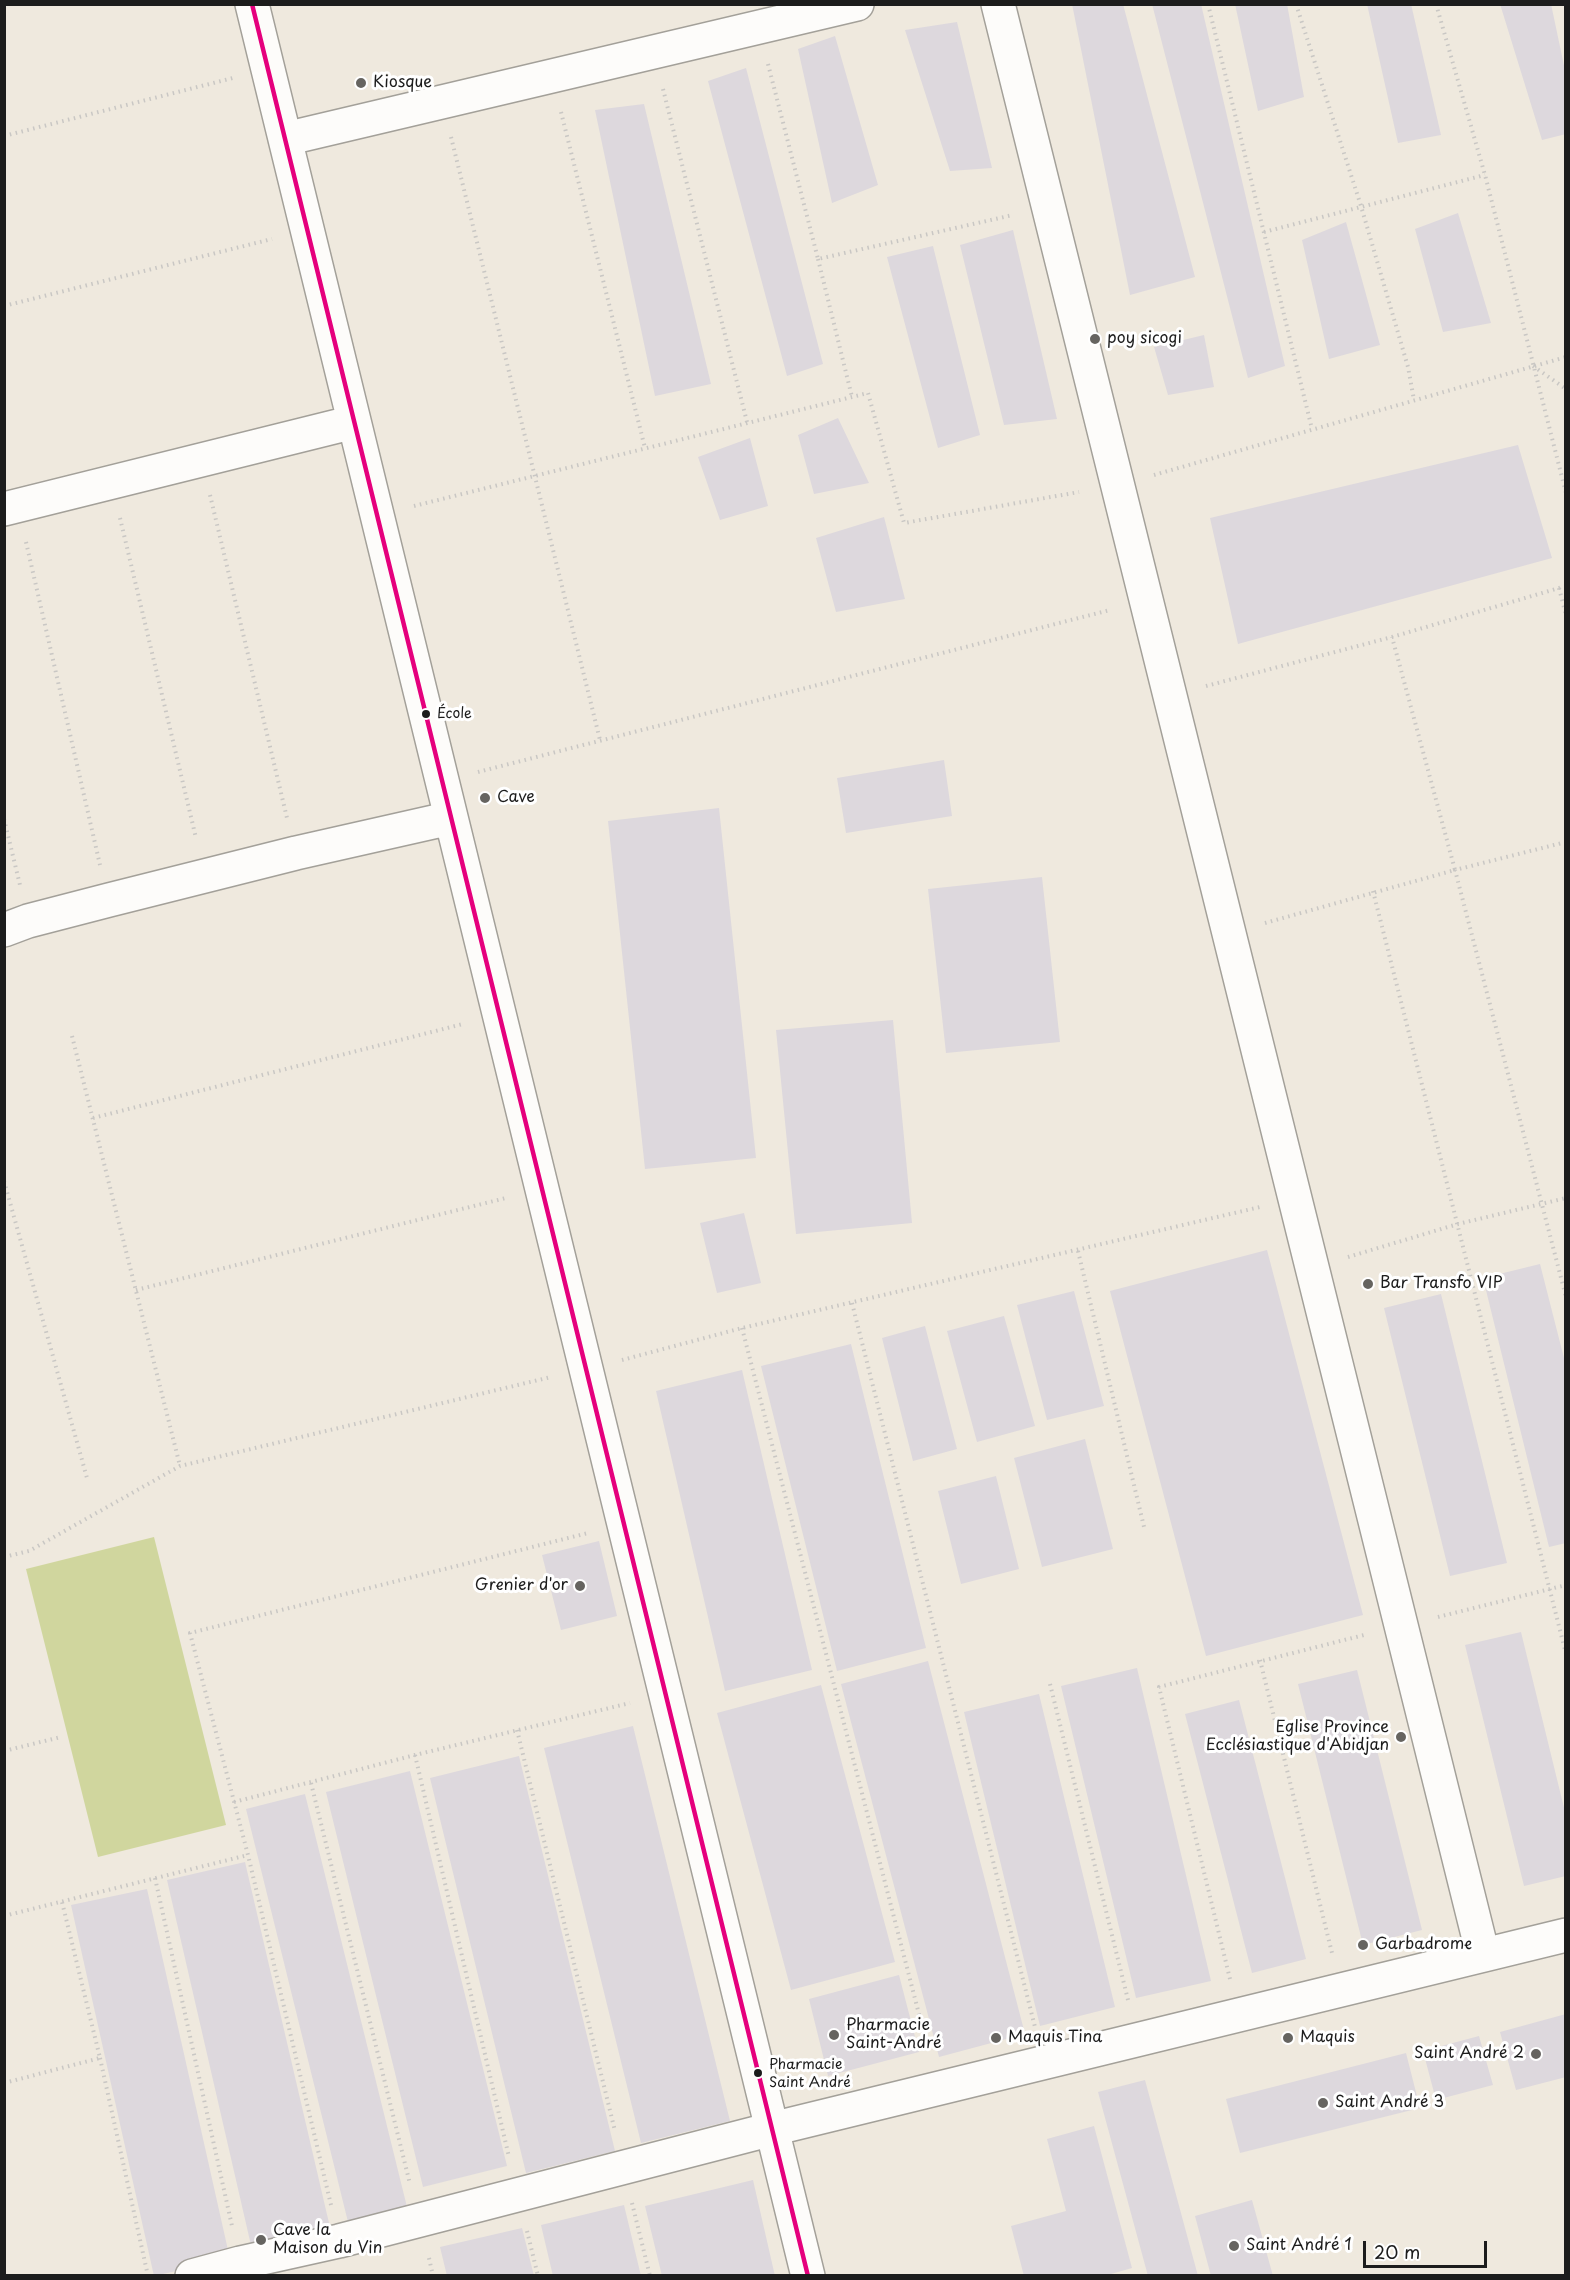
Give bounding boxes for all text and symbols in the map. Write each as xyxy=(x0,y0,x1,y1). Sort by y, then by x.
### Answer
place label: Kiosque xyxy=(373,73,432,93)
marker: Kiosque xyxy=(354,76,368,90)
place label: poy sicogi xyxy=(1107,329,1182,349)
marker: poy sicogi xyxy=(1088,332,1102,346)
place label: École xyxy=(437,706,472,722)
marker: École xyxy=(420,708,432,720)
place label: Cave xyxy=(497,788,535,808)
marker: Cave xyxy=(478,791,492,805)
place label: Bar Transfo VIP xyxy=(1380,1274,1503,1294)
marker: Bar Transfo VIP xyxy=(1361,1277,1375,1291)
place label: Grenier d'or xyxy=(475,1576,568,1596)
marker: Grenier d'or xyxy=(573,1579,587,1593)
place label: Eglise Province Ecclésiastique d'Abidjan xyxy=(1206,1718,1389,1756)
marker: Eglise Province Ecclésiastique d'Abidjan xyxy=(1394,1730,1408,1744)
place label: Garbadrome xyxy=(1375,1935,1472,1955)
marker: Garbadrome xyxy=(1356,1938,1370,1952)
place label: Pharmacie Saint-André xyxy=(846,2016,941,2054)
marker: Pharmacie Saint-André xyxy=(827,2028,841,2042)
place label: Maquis Tina xyxy=(1008,2028,1102,2048)
place label: Maquis xyxy=(1300,2028,1355,2048)
marker: Maquis Tina xyxy=(989,2031,1003,2045)
marker: Maquis xyxy=(1281,2031,1295,2045)
place label: Saint André 2 xyxy=(1414,2044,1524,2064)
marker: Saint André 2 xyxy=(1529,2047,1543,2061)
place label: Pharmacie Saint André xyxy=(769,2057,851,2090)
marker: Pharmacie Saint André xyxy=(752,2067,764,2079)
place label: Saint André 3 xyxy=(1335,2093,1444,2113)
marker: Saint André 3 xyxy=(1316,2096,1330,2110)
place label: Cave la Maison du Vin xyxy=(273,2221,382,2259)
scale bar xyxy=(1366,2229,1490,2267)
marker: Cave la Maison du Vin xyxy=(254,2233,268,2247)
place label: Saint André 1 xyxy=(1246,2236,1352,2256)
text: 20 m xyxy=(1374,2238,1420,2265)
marker: Saint André 1 xyxy=(1227,2239,1241,2253)

